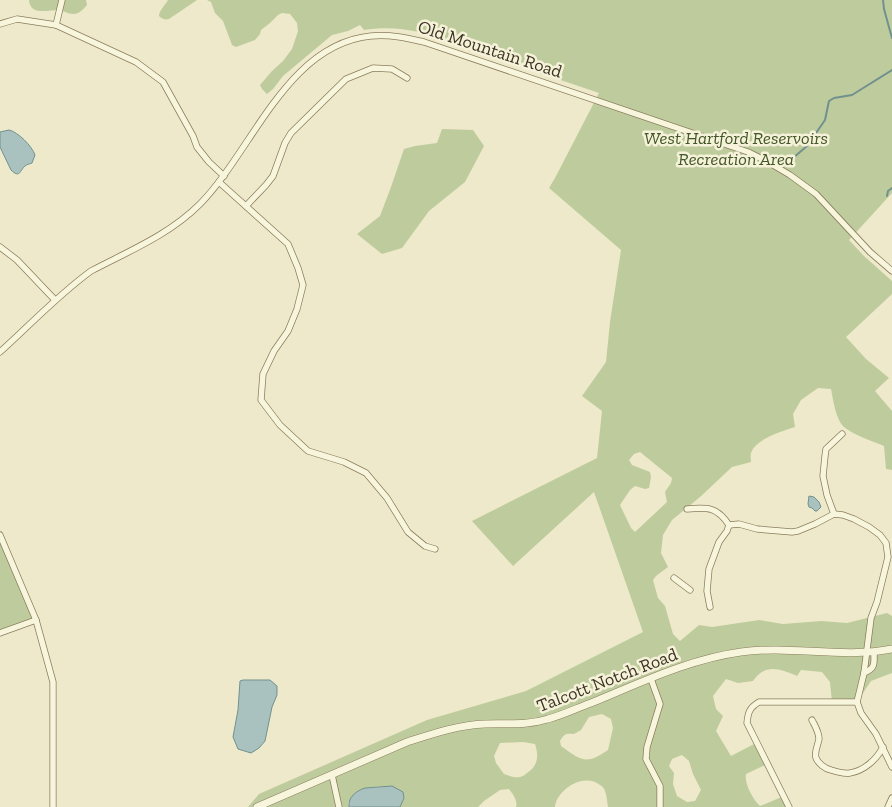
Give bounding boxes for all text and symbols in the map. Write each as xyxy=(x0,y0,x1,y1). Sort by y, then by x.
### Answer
street label: Old Mountain Road xyxy=(415,15,565,83)
park label: West Hartford Reservoirs Recreation Area xyxy=(644,127,828,170)
street label: Talcott Notch Road xyxy=(534,643,681,717)

